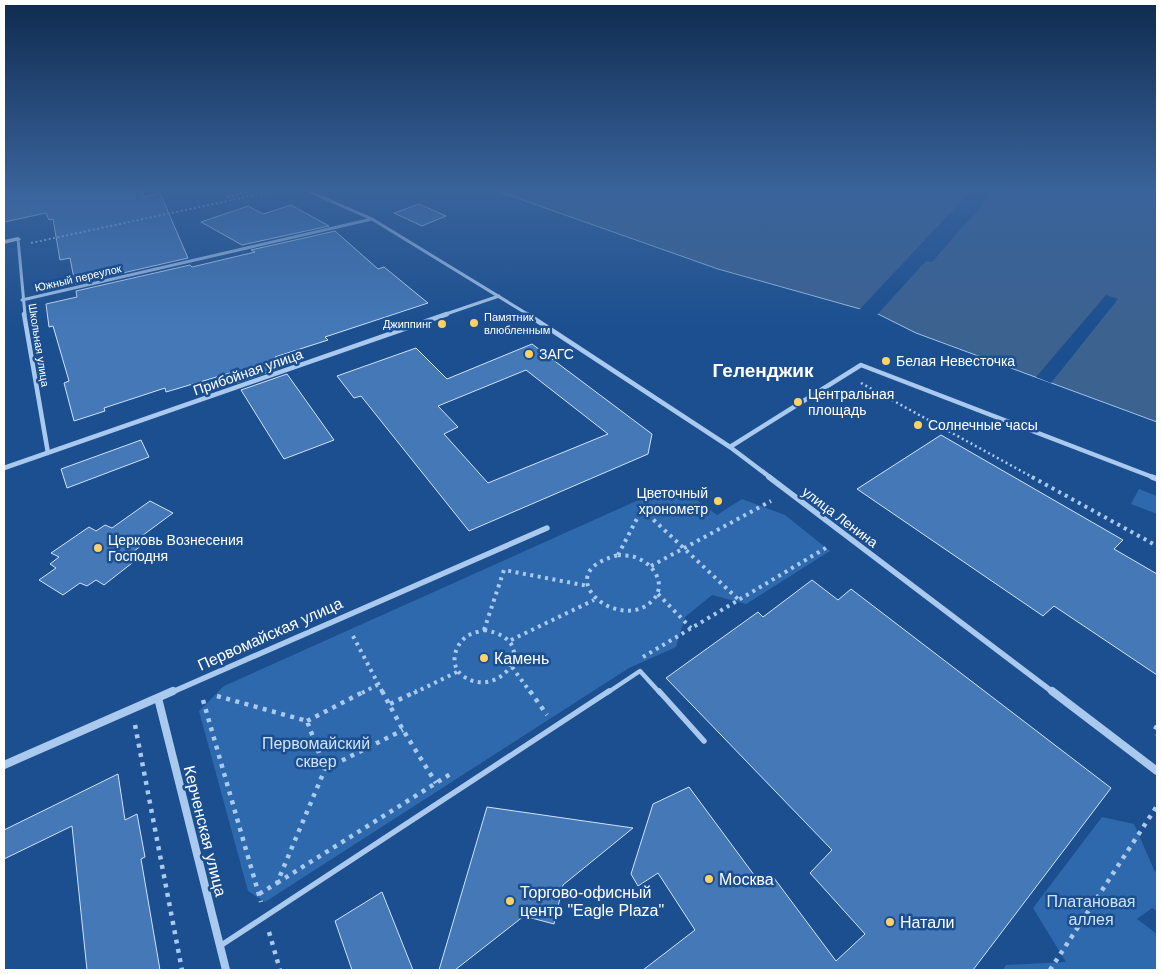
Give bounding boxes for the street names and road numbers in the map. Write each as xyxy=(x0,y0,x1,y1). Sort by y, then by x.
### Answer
street label: Южный переулок xyxy=(33,262,123,294)
street label: Школьная улица xyxy=(26,302,52,389)
street label: Прибойная улица xyxy=(191,346,305,398)
street label: улица Ленина xyxy=(799,483,881,551)
street label: Первомайская улица xyxy=(195,594,345,674)
street label: Керченская улица xyxy=(181,764,230,898)

